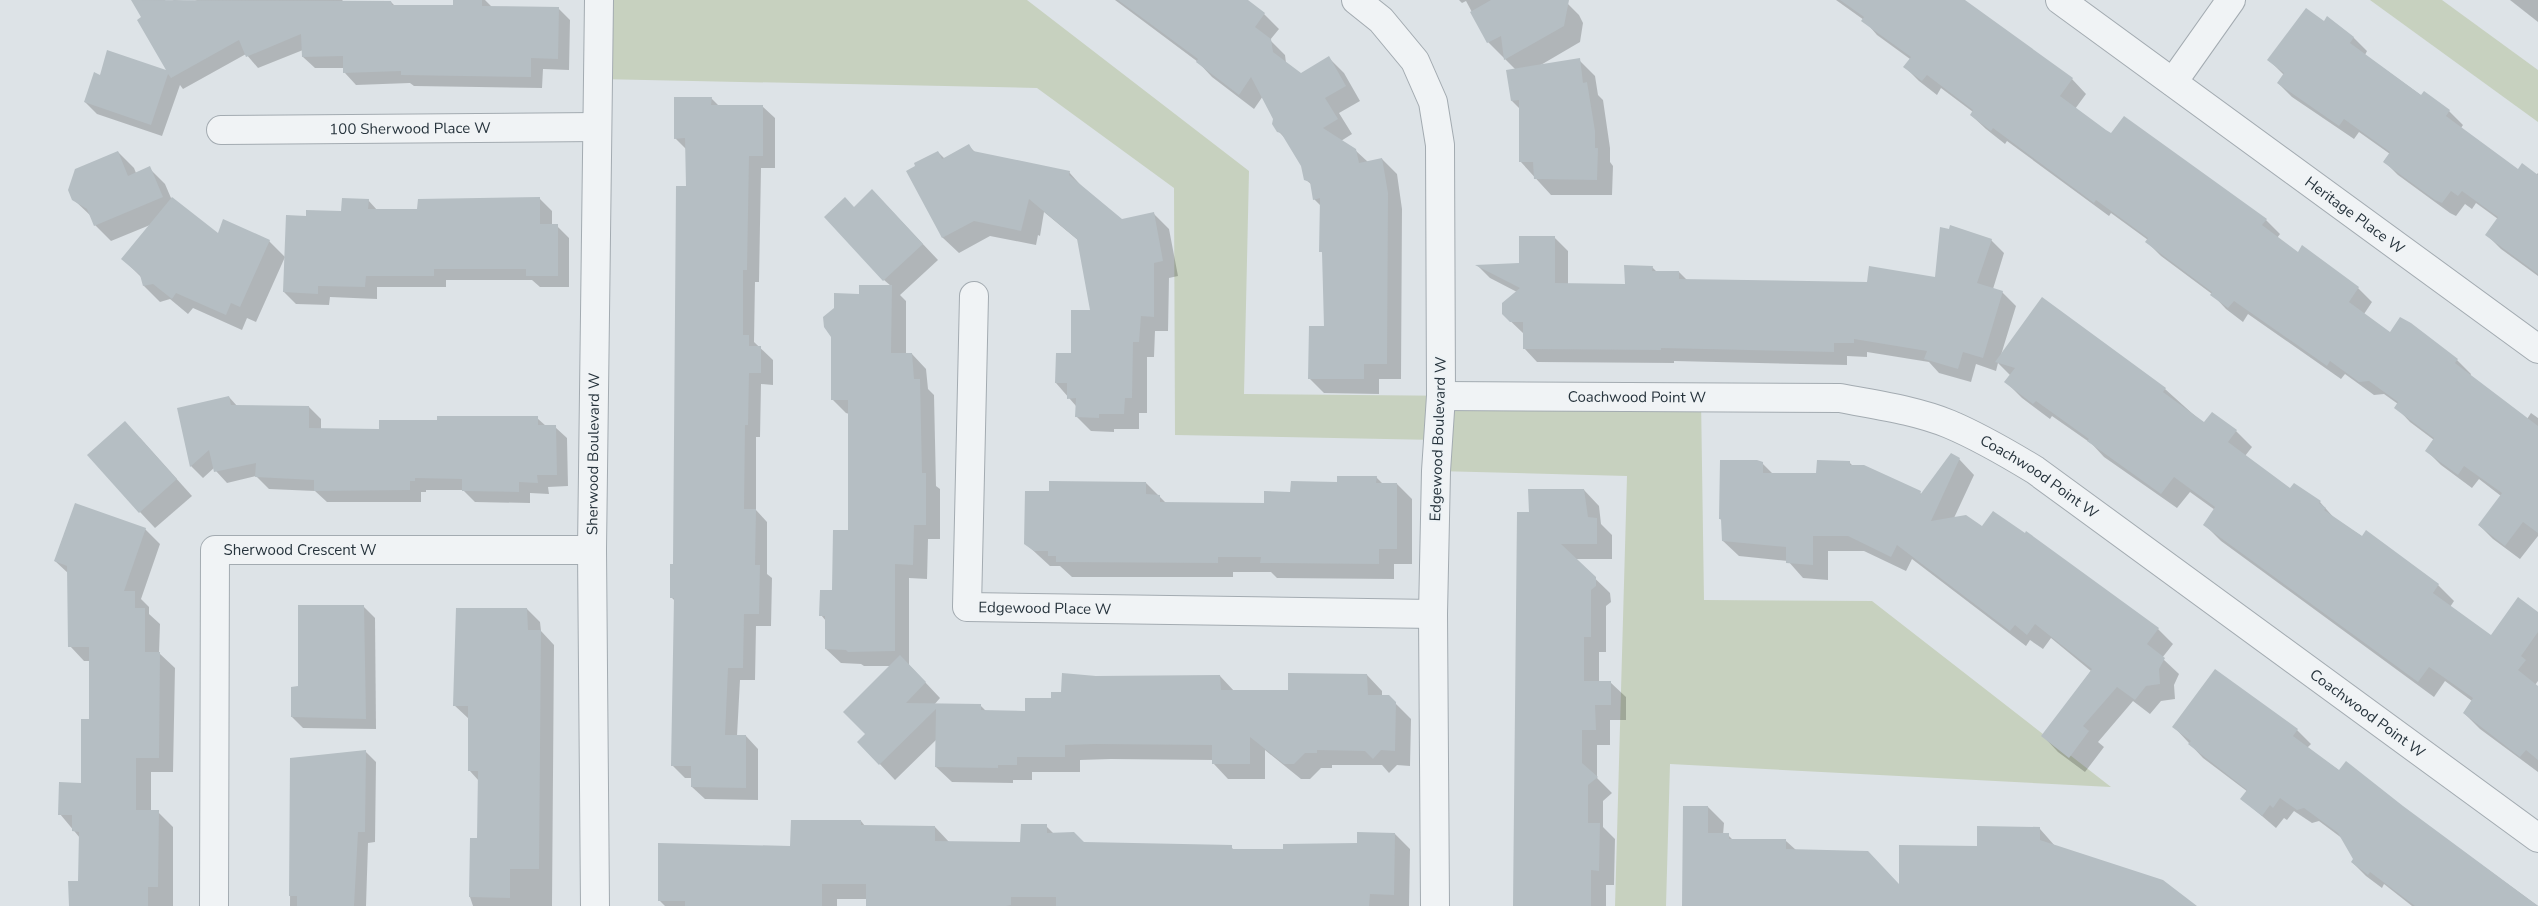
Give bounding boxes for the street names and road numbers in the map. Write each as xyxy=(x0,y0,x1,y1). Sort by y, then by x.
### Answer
street label: 100 Sherwood Place W xyxy=(329,118,491,139)
street label: Heritage Place W xyxy=(2301,172,2409,259)
street label: Edgewood Boulevard W xyxy=(1425,356,1451,522)
street label: Sherwood Boulevard W xyxy=(582,372,604,535)
street label: Coachwood Point W xyxy=(1568,387,1707,407)
street label: Coachwood Point W xyxy=(1977,430,2103,523)
street label: Sherwood Crescent W xyxy=(224,540,377,560)
street label: Edgewood Place W xyxy=(978,597,1112,619)
street label: Coachwood Point W xyxy=(2306,664,2430,763)

